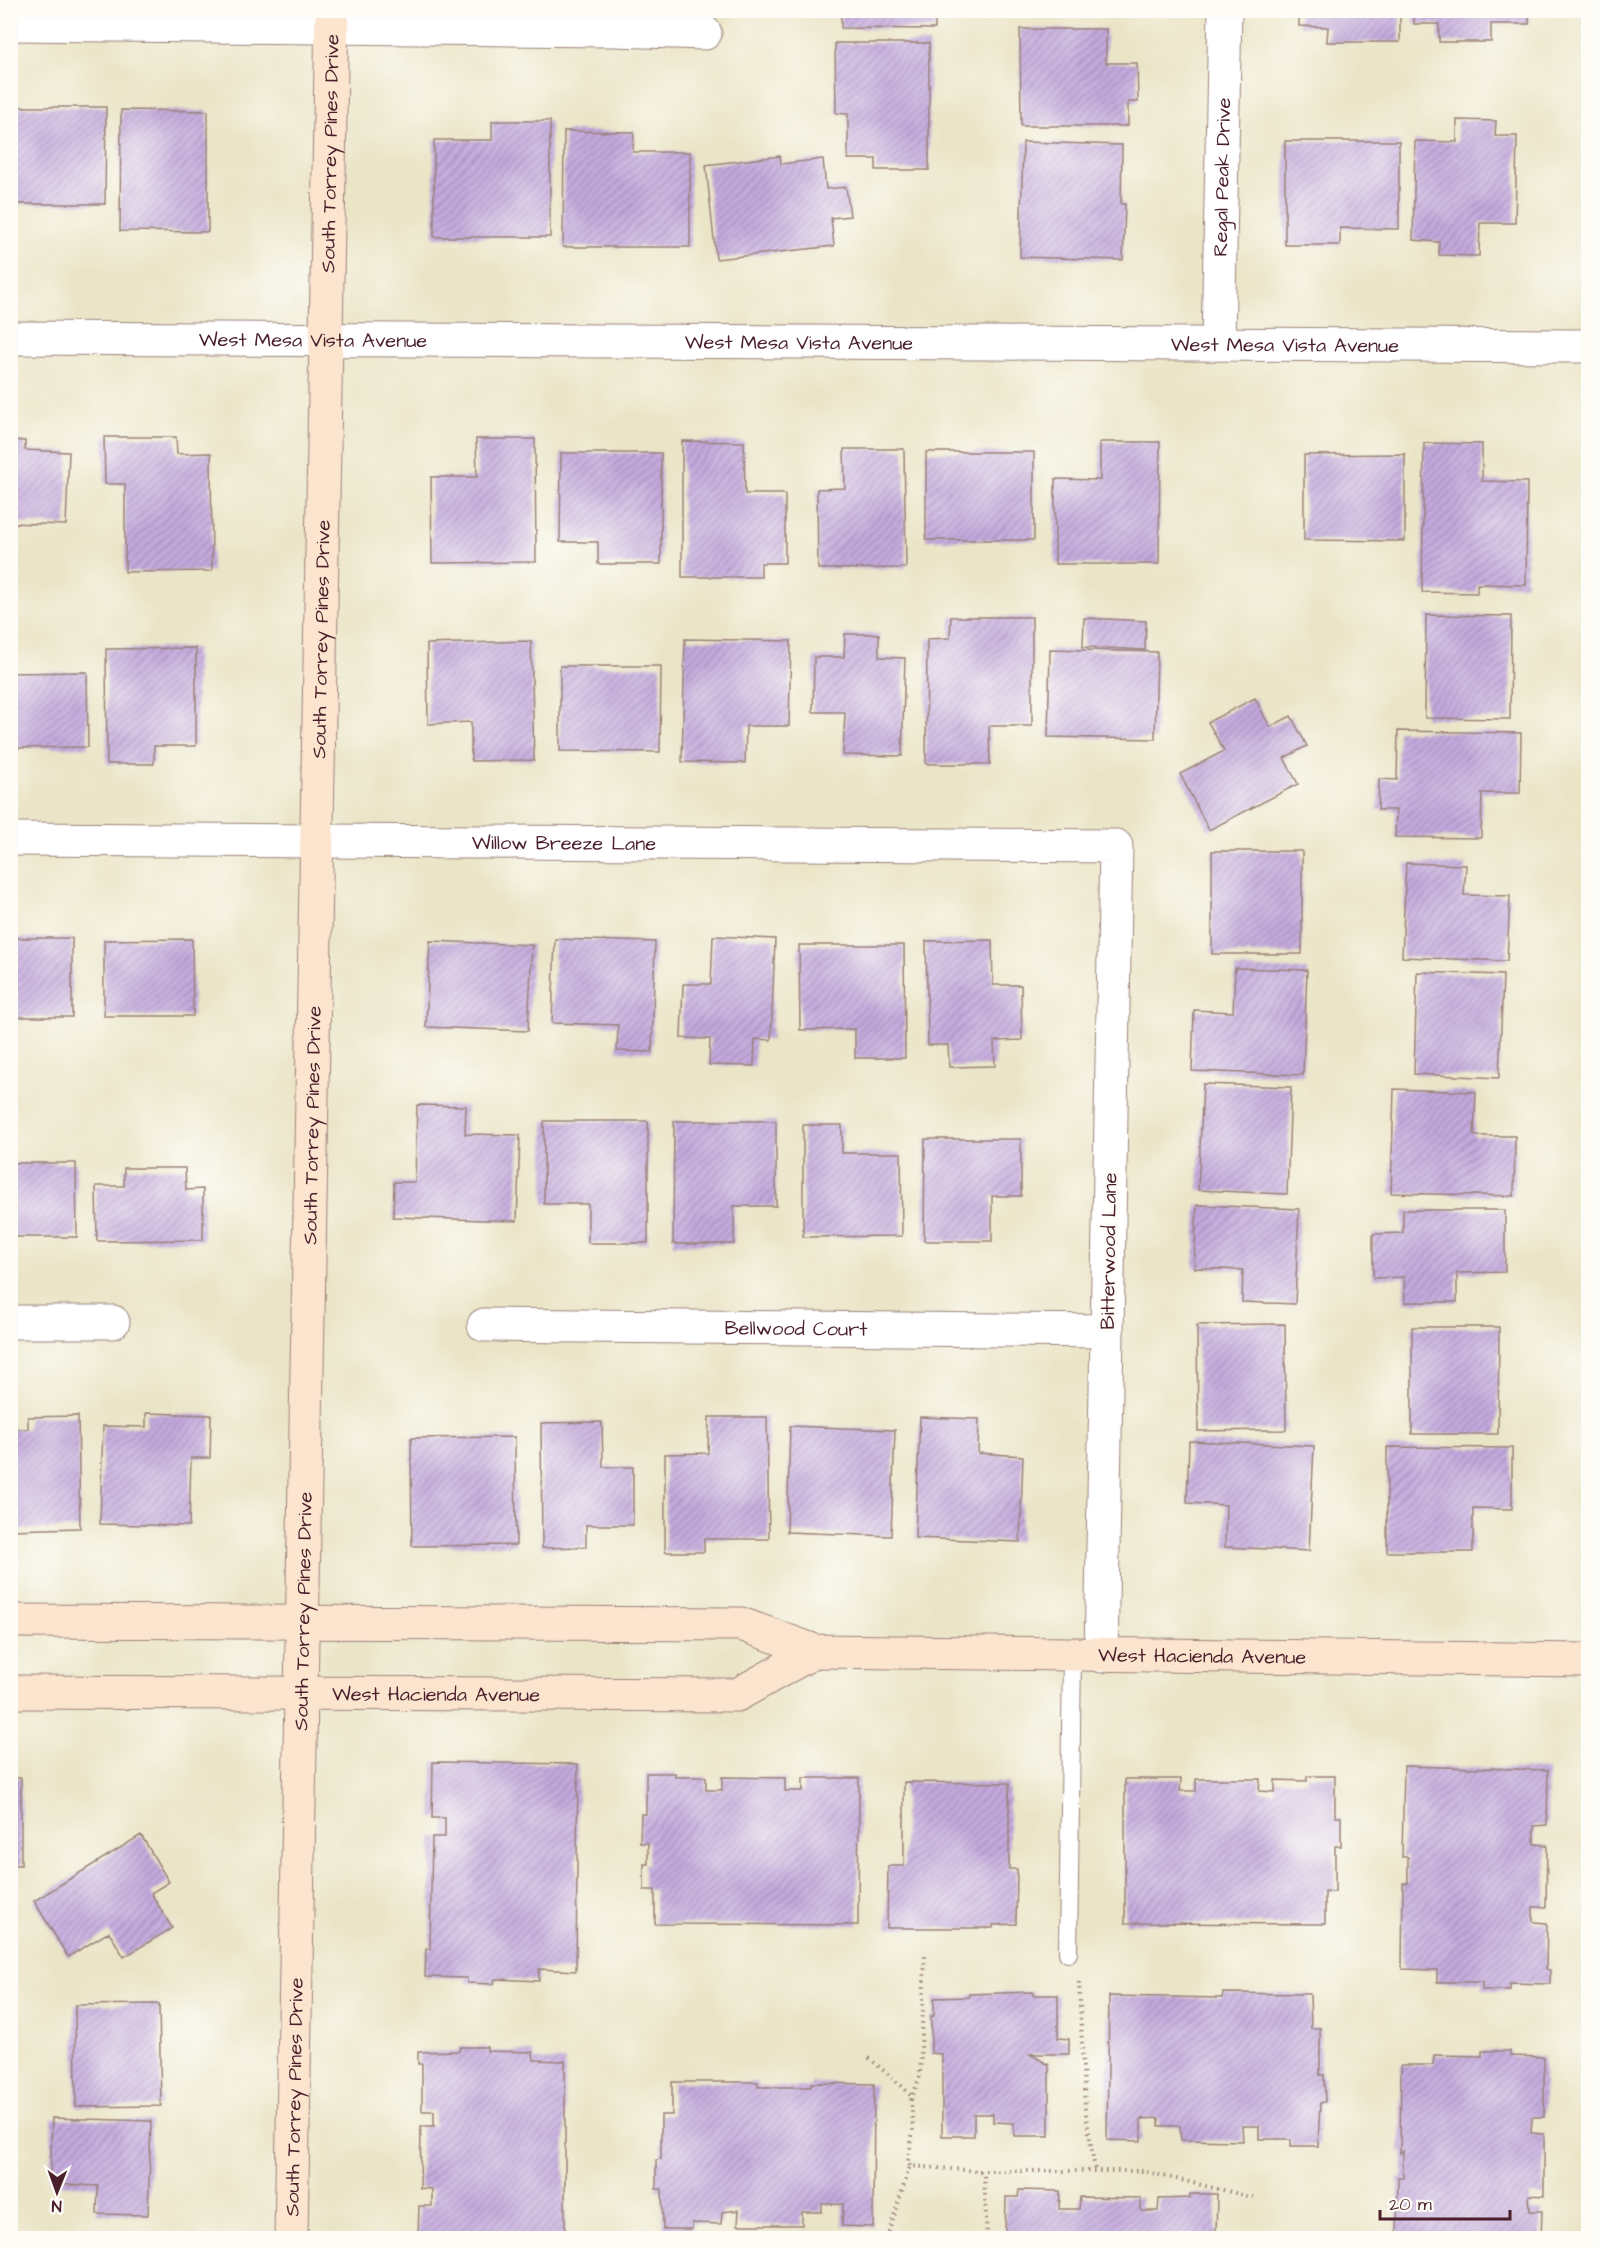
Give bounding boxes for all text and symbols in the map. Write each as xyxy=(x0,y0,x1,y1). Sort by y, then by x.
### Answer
street label: South Torrey Pines Drive xyxy=(314,34,347,273)
street label: Regal Peak Drive xyxy=(1207,97,1238,257)
street label: West Mesa Vista Avenue xyxy=(199,326,427,355)
street label: West Mesa Vista Avenue xyxy=(685,328,913,358)
street label: West Mesa Vista Avenue xyxy=(1171,331,1399,360)
street label: South Torrey Pines Drive xyxy=(305,519,338,759)
street label: Willow Breeze Lane xyxy=(472,829,656,858)
street label: South Torrey Pines Drive xyxy=(296,1005,329,1245)
street label: Bitterwood Lane xyxy=(1094,1172,1124,1330)
street label: Bellwood Court xyxy=(724,1314,868,1344)
street label: South Torrey Pines Drive xyxy=(287,1491,320,1731)
street label: West Hacienda Avenue xyxy=(1098,1641,1307,1672)
street label: West Hacienda Avenue xyxy=(332,1680,540,1709)
street label: South Torrey Pines Drive xyxy=(278,1977,311,2217)
north arrow xyxy=(27,2162,87,2222)
scale bar xyxy=(1380,2183,1510,2221)
text: 20 m xyxy=(1389,2192,1432,2217)
text: N xyxy=(52,2195,62,2217)

